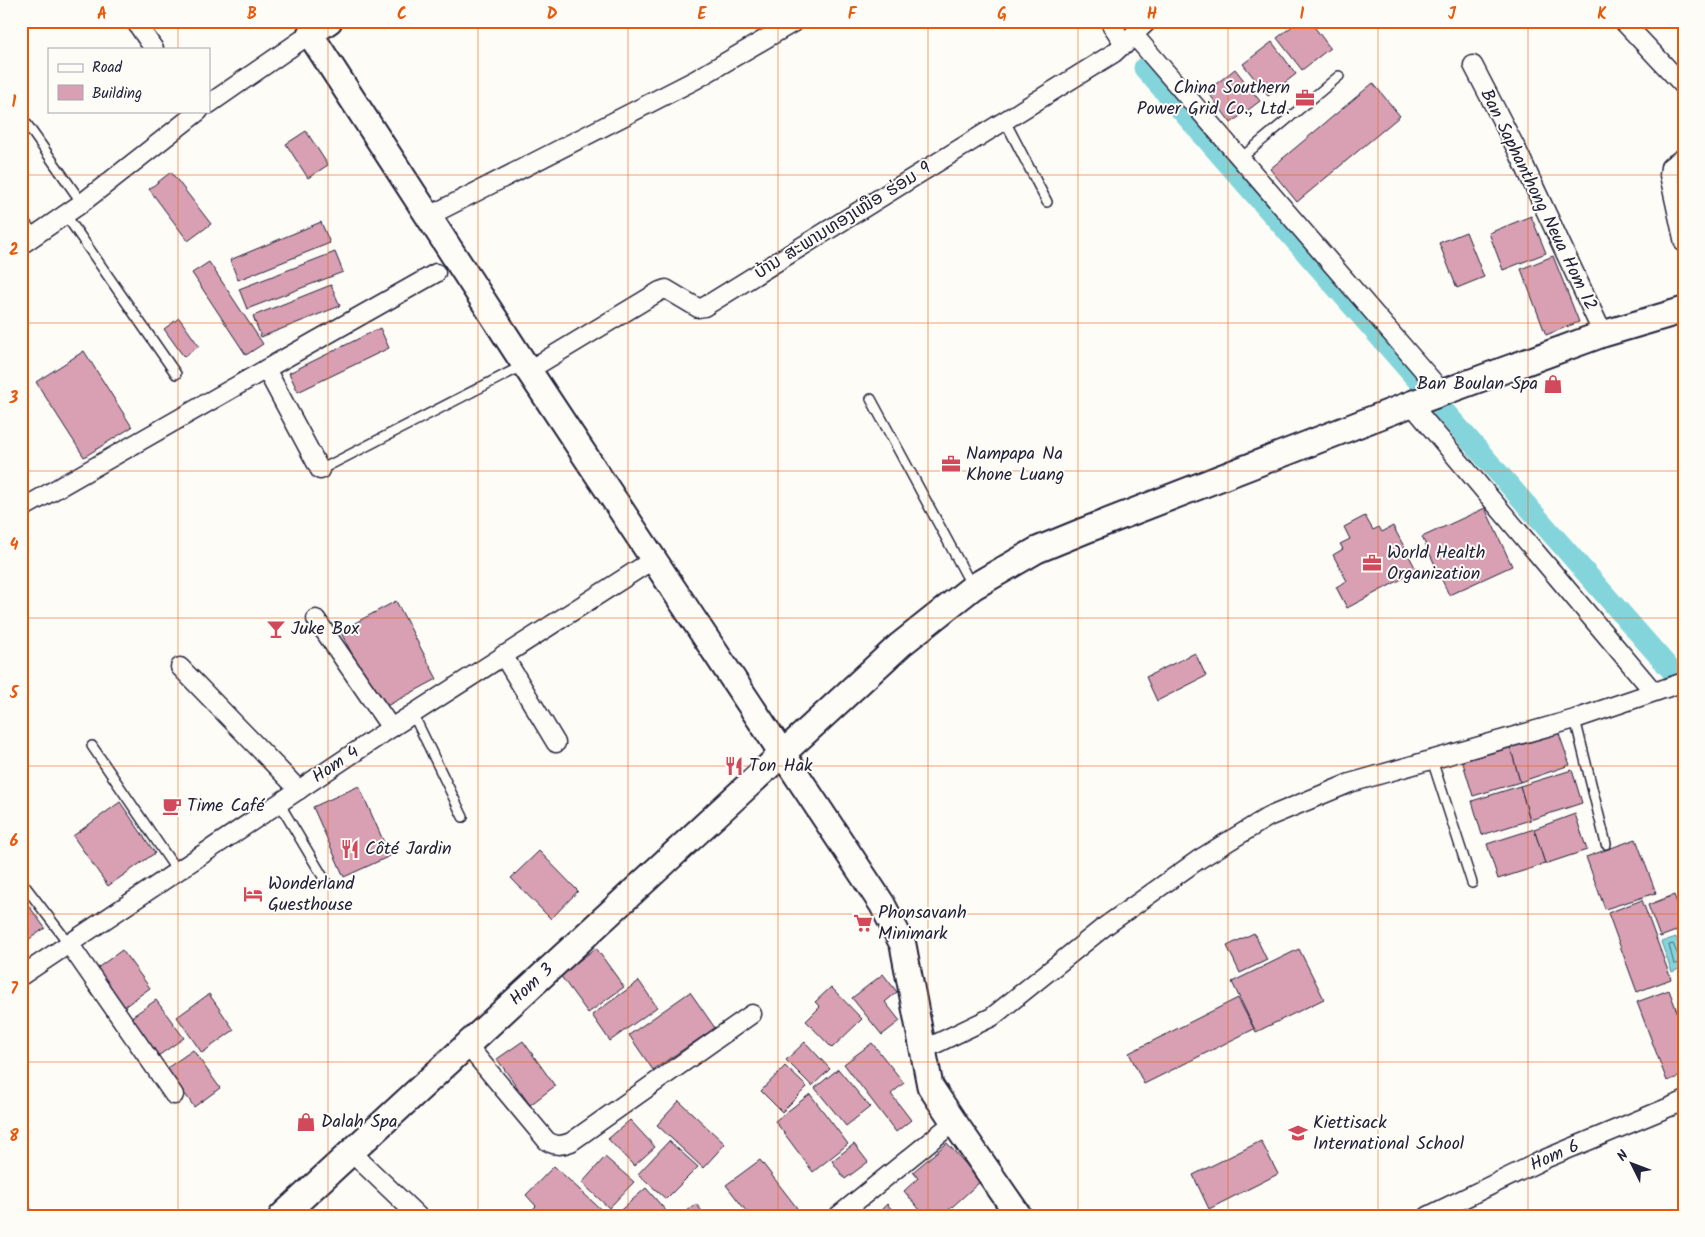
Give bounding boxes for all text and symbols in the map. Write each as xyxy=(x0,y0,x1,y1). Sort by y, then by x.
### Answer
text: A xyxy=(97,2,107,27)
text: B xyxy=(247,2,257,27)
text: C xyxy=(397,2,407,27)
text: D xyxy=(547,2,558,27)
text: E xyxy=(698,2,708,27)
text: F xyxy=(848,2,858,27)
text: G xyxy=(997,2,1007,27)
text: H xyxy=(1147,2,1157,27)
text: I xyxy=(1300,2,1305,27)
text: J xyxy=(1448,2,1457,27)
text: K xyxy=(1597,2,1607,27)
legend xyxy=(48,48,210,112)
text: Road xyxy=(92,56,123,80)
place label: China Southern Power Grid Co., Ltd. xyxy=(1137,74,1290,124)
text: Building xyxy=(92,82,142,106)
street label: Ban Saphanthong Neua Hom 12 xyxy=(1472,84,1604,316)
office icon: China Southern Power Grid Co., Ltd. xyxy=(1294,87,1316,109)
text: 1 xyxy=(12,90,17,115)
street label: ບ້ານ ສະພານທອງເໜືອ ຮ່ອມ 9 xyxy=(749,154,938,287)
text: 2 xyxy=(9,238,19,263)
place label: Ban Boulan Spa xyxy=(1417,370,1538,399)
shop icon: Ban Boulan Spa xyxy=(1542,373,1564,395)
text: 3 xyxy=(9,386,19,411)
place label: Nampapa Na Khone Luang xyxy=(966,440,1064,490)
office icon: Nampapa Na Khone Luang xyxy=(940,453,962,475)
text: 4 xyxy=(10,533,19,558)
place label: World Health Organization xyxy=(1387,539,1485,589)
office icon: World Health Organization xyxy=(1361,552,1383,574)
place label: Juke Box xyxy=(291,615,359,644)
bar icon: Juke Box xyxy=(265,618,287,640)
text: 5 xyxy=(9,681,20,706)
street label: Hom 4 xyxy=(306,738,366,791)
place label: Ton Hak xyxy=(749,752,813,781)
restaurant icon: Ton Hak xyxy=(723,755,745,777)
place label: Time Café xyxy=(187,792,266,821)
cafe icon: Time Café xyxy=(161,795,183,817)
text: 6 xyxy=(10,829,19,854)
place label: Côté Jardin xyxy=(365,835,452,864)
restaurant icon: Côté Jardin xyxy=(339,838,361,860)
place label: Wonderland Guesthouse xyxy=(268,870,355,920)
hotel icon: Wonderland Guesthouse xyxy=(242,883,264,905)
place label: Phonsavanh Minimark xyxy=(878,899,967,949)
supermarket icon: Phonsavanh Minimark xyxy=(852,912,874,934)
street label: Hom 3 xyxy=(503,957,561,1013)
text: 7 xyxy=(10,977,18,1002)
place label: Dalah Spa xyxy=(321,1108,397,1137)
place label: Kiettisack International School xyxy=(1313,1109,1465,1159)
shop icon: Dalah Spa xyxy=(295,1111,317,1133)
school or university icon: Kiettisack International School xyxy=(1287,1122,1309,1144)
text: 8 xyxy=(9,1124,19,1149)
street label: Hom 6 xyxy=(1525,1132,1585,1180)
north arrow xyxy=(1608,1140,1658,1190)
text: N xyxy=(1612,1145,1634,1167)

